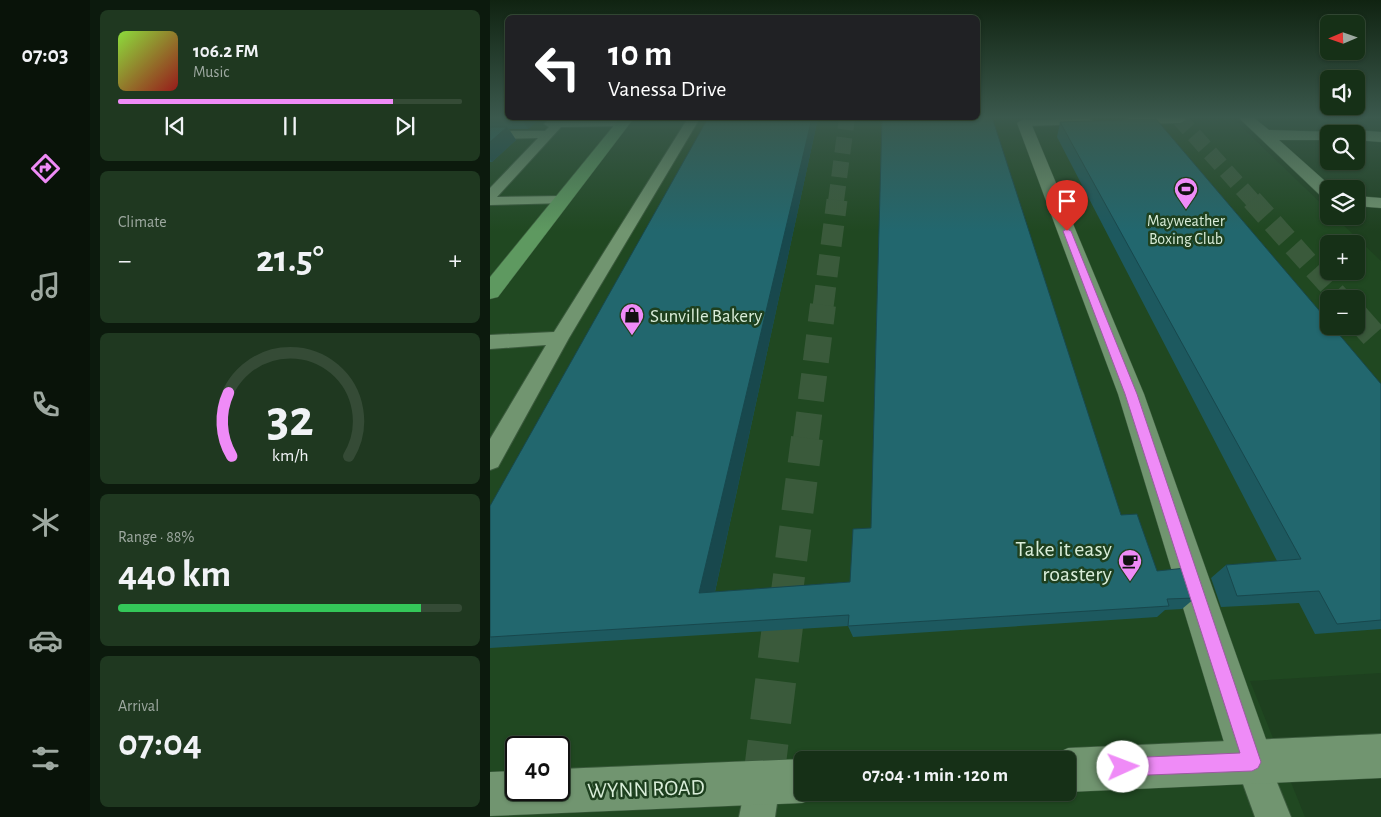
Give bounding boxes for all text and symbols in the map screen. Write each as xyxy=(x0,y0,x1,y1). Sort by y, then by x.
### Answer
north arrow xyxy=(1320,15,1365,60)
map controls xyxy=(1320,15,1365,335)
icon: left xyxy=(525,35,590,100)
text: 10 m xyxy=(608,37,672,72)
text: 106.2 FM xyxy=(193,42,259,61)
text: 07:03 xyxy=(22,44,68,66)
text: Music xyxy=(193,64,229,80)
button: sound xyxy=(1320,70,1365,115)
text: Vanessa Drive xyxy=(608,78,727,100)
icon: previous xyxy=(161,112,189,140)
icon: pause xyxy=(276,112,304,140)
icon: next xyxy=(391,112,419,140)
button: search xyxy=(1320,125,1365,170)
icon: directions xyxy=(28,151,63,186)
sports icon: Mayweather Boxing Club xyxy=(1173,176,1199,210)
pin xyxy=(1046,180,1088,231)
button: layers xyxy=(1320,180,1365,225)
icon: arrive xyxy=(1053,187,1081,215)
place label: Mayweather Boxing Club xyxy=(1147,213,1226,247)
text: Climate xyxy=(118,214,167,230)
button: + xyxy=(1320,235,1365,280)
text: 21.5° xyxy=(256,241,324,279)
text: − xyxy=(118,247,131,275)
text: + xyxy=(449,247,462,275)
icon: music xyxy=(28,269,63,304)
button: − xyxy=(1320,290,1365,335)
shop icon: Sunville Bakery xyxy=(619,302,645,336)
place label: Sunville Bakery xyxy=(650,307,762,326)
icon: phone xyxy=(28,387,63,422)
text: 32 xyxy=(267,393,313,445)
text: km/h xyxy=(272,447,308,465)
icon: climate xyxy=(28,505,63,540)
text: Range · 88% xyxy=(118,529,195,545)
place label: Take it easy roastery xyxy=(1015,538,1113,585)
cafe icon: Take it easy roastery xyxy=(1117,548,1143,582)
text: 440 km xyxy=(118,556,231,594)
icon: car xyxy=(28,623,63,658)
text: Arrival xyxy=(118,698,159,714)
text: 07:04 xyxy=(118,725,202,763)
speed limit sign: 40 xyxy=(505,736,570,801)
position arrow xyxy=(1096,740,1148,792)
icon: filters xyxy=(28,741,63,776)
text: 07:04 · 1 min · 120 m xyxy=(862,766,1008,785)
street label: WYNN ROAD xyxy=(587,776,705,802)

